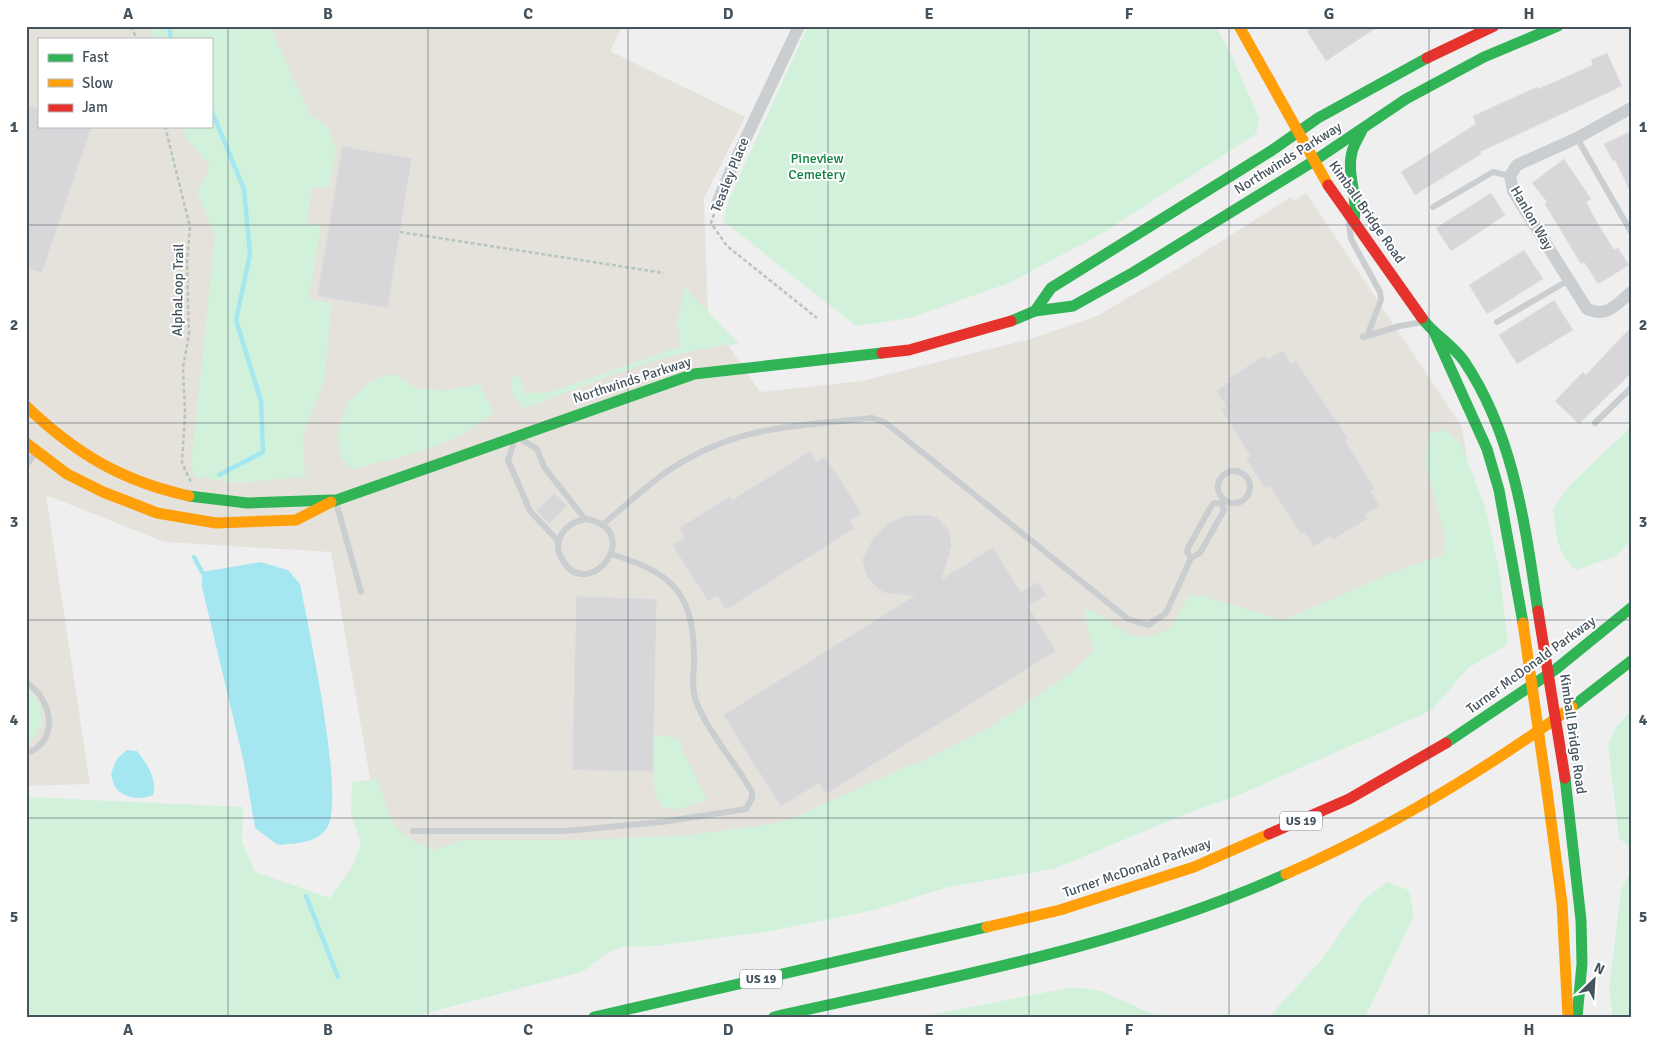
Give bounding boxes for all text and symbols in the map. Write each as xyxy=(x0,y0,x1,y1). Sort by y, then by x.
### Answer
text: A xyxy=(123,4,134,24)
text: B xyxy=(323,4,333,24)
text: C xyxy=(523,4,533,24)
text: D xyxy=(723,4,734,24)
text: E xyxy=(924,4,934,24)
text: F xyxy=(1125,4,1134,24)
text: G xyxy=(1324,4,1334,24)
text: H xyxy=(1524,4,1534,24)
legend xyxy=(38,38,212,128)
text: Fast xyxy=(82,48,109,66)
text: Slow xyxy=(82,74,113,92)
text: Jam xyxy=(82,98,108,116)
text: 1 xyxy=(10,117,19,137)
text: 1 xyxy=(1639,117,1648,137)
street label: Northwinds Parkway xyxy=(1231,118,1345,198)
street label: Teasley Place xyxy=(707,135,753,215)
park label: Pineview Cemetery xyxy=(788,150,846,183)
street label: Kimball Bridge Road xyxy=(1325,157,1409,267)
street label: Hanlon Way xyxy=(1507,183,1557,253)
street label: AlphaLoop Trail xyxy=(169,243,187,337)
text: 2 xyxy=(10,315,18,335)
text: 2 xyxy=(1639,315,1647,335)
street label: Northwinds Parkway xyxy=(571,353,694,407)
text: 3 xyxy=(10,512,18,532)
text: 3 xyxy=(1639,512,1647,532)
street label: Turner McDonald Parkway xyxy=(1463,612,1599,718)
street label: Kimball Bridge Road xyxy=(1556,673,1590,795)
text: 4 xyxy=(10,710,19,730)
text: 4 xyxy=(1639,710,1648,730)
road number: US 19 xyxy=(1280,811,1322,830)
street label: Turner McDonald Parkway xyxy=(1061,835,1214,901)
text: 5 xyxy=(10,907,18,927)
text: 5 xyxy=(1639,907,1647,927)
north arrow xyxy=(1570,956,1620,1006)
text: N xyxy=(1591,959,1607,978)
road number: US 19 xyxy=(740,970,782,989)
text: A xyxy=(123,1020,134,1040)
text: B xyxy=(323,1020,333,1040)
text: C xyxy=(523,1020,533,1040)
text: D xyxy=(723,1020,734,1040)
text: E xyxy=(924,1020,934,1040)
text: F xyxy=(1125,1020,1134,1040)
text: G xyxy=(1324,1020,1334,1040)
text: H xyxy=(1524,1020,1534,1040)

